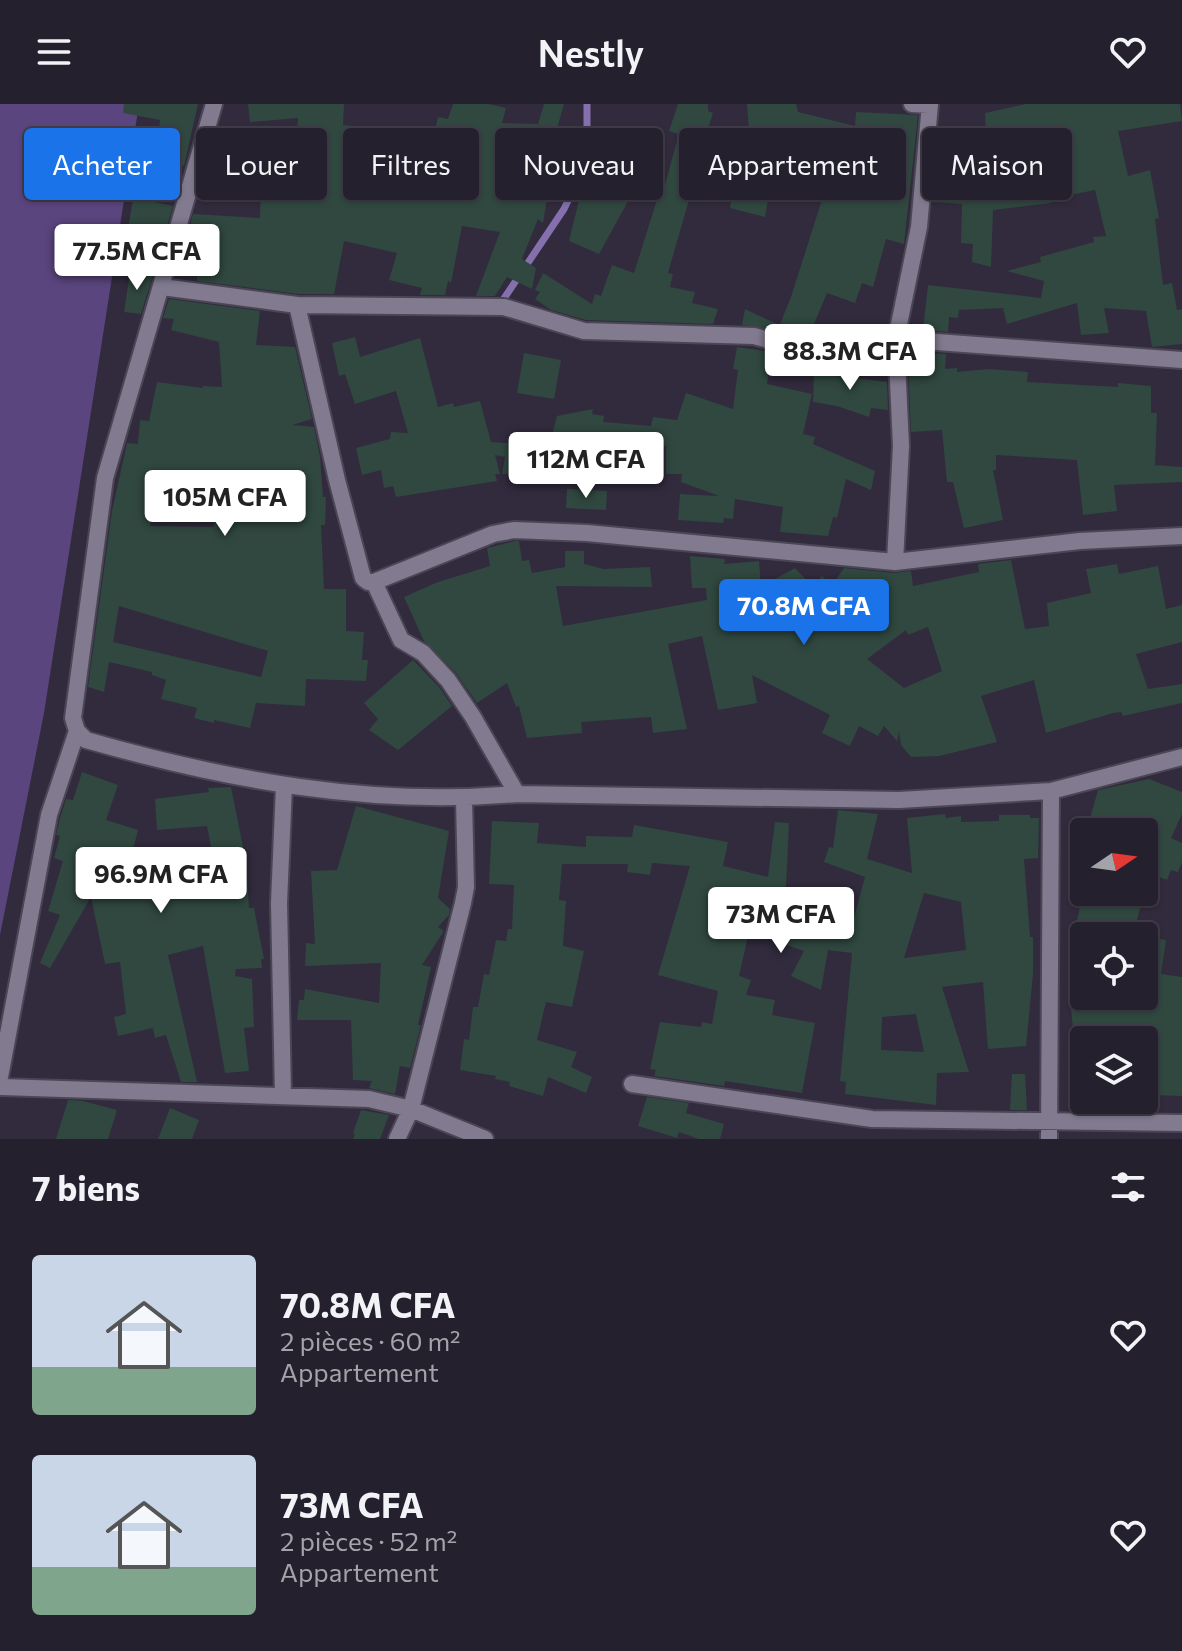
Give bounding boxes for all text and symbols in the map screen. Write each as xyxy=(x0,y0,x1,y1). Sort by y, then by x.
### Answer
icon: menu xyxy=(32,30,76,74)
text: Nestly xyxy=(538,30,644,74)
icon: heart xyxy=(1106,30,1150,74)
chip: Acheter xyxy=(24,128,180,200)
chip: Louer xyxy=(196,128,327,200)
chip: Filtres xyxy=(343,128,479,200)
chip: Nouveau xyxy=(495,128,663,200)
chip: Appartement xyxy=(679,128,906,200)
chip: Maison xyxy=(922,128,1072,200)
pin: 77.5M CFA xyxy=(45,224,229,292)
text: 77.5M CFA xyxy=(73,234,202,265)
pin: 88.3M CFA xyxy=(758,324,942,392)
text: 88.3M CFA xyxy=(783,334,917,365)
pin: 112M CFA xyxy=(503,432,669,500)
text: 112M CFA xyxy=(527,442,645,473)
pin: 105M CFA xyxy=(142,470,308,538)
text: 105M CFA xyxy=(163,480,287,511)
pin: 70.8M CFA xyxy=(712,579,896,647)
text: 70.8M CFA xyxy=(737,589,871,620)
north arrow xyxy=(1070,818,1158,906)
map controls xyxy=(1070,818,1158,1114)
pin: 96.9M CFA xyxy=(69,847,253,915)
text: 96.9M CFA xyxy=(94,857,228,888)
pin: 73M CFA xyxy=(707,887,855,955)
text: 73M CFA xyxy=(726,897,836,928)
button: locate xyxy=(1070,922,1158,1010)
button: layers xyxy=(1070,1026,1158,1114)
icon: filters xyxy=(1106,1165,1150,1209)
text: 7 biens xyxy=(32,1166,140,1208)
text: 70.8M CFA xyxy=(280,1283,455,1325)
icon: home xyxy=(96,1287,192,1383)
icon: heart xyxy=(1106,1313,1150,1357)
text: 2 pièces · 60 m² xyxy=(280,1325,461,1356)
text: Appartement xyxy=(280,1356,439,1387)
text: 73M CFA xyxy=(280,1483,424,1525)
icon: home xyxy=(96,1487,192,1583)
icon: heart xyxy=(1106,1513,1150,1557)
text: 2 pièces · 52 m² xyxy=(280,1525,457,1556)
text: Appartement xyxy=(280,1556,439,1587)

